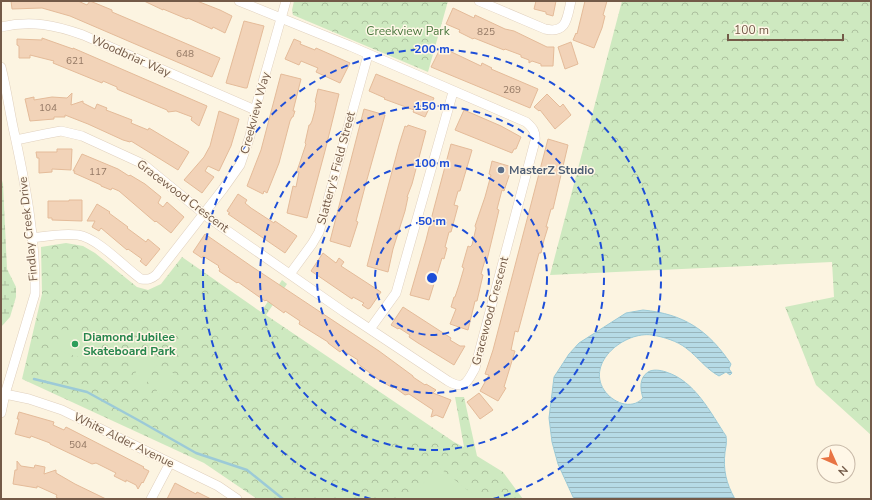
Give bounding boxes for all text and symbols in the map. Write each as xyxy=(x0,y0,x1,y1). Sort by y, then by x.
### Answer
scale bar xyxy=(728,16,843,42)
text: 100 m xyxy=(734,22,769,38)
park label: Creekview Park xyxy=(366,23,451,39)
house number: 825 xyxy=(477,25,495,39)
street label: Woodbriar Way xyxy=(89,31,174,81)
text: 200 m xyxy=(414,41,450,57)
house number: 648 xyxy=(176,47,194,61)
house number: 621 xyxy=(66,54,84,68)
street label: Creekview Way xyxy=(236,69,274,156)
house number: 269 xyxy=(503,83,521,97)
text: 150 m xyxy=(414,98,450,114)
house number: 104 xyxy=(39,101,57,115)
street label: Slattery's Field Street xyxy=(313,109,359,226)
text: 100 m xyxy=(414,155,450,171)
street label: Gracewood Crescent xyxy=(134,156,233,236)
place label: MasterZ Studio xyxy=(509,162,594,178)
house number: 117 xyxy=(89,165,107,179)
marker: MasterZ Studio xyxy=(496,165,506,175)
street label: Findlay Creek Drive xyxy=(15,176,41,282)
text: 50 m xyxy=(418,213,446,229)
street label: Gracewood Crescent xyxy=(468,254,512,367)
centre of rings xyxy=(425,271,439,285)
place label: Diamond Jubilee Skateboard Park xyxy=(83,329,176,359)
marker: Diamond Jubilee Skateboard Park xyxy=(70,339,80,349)
street label: White Alder Avenue xyxy=(71,409,177,471)
house number: 504 xyxy=(69,438,87,452)
north arrow xyxy=(816,444,856,484)
text: N xyxy=(835,463,851,479)

